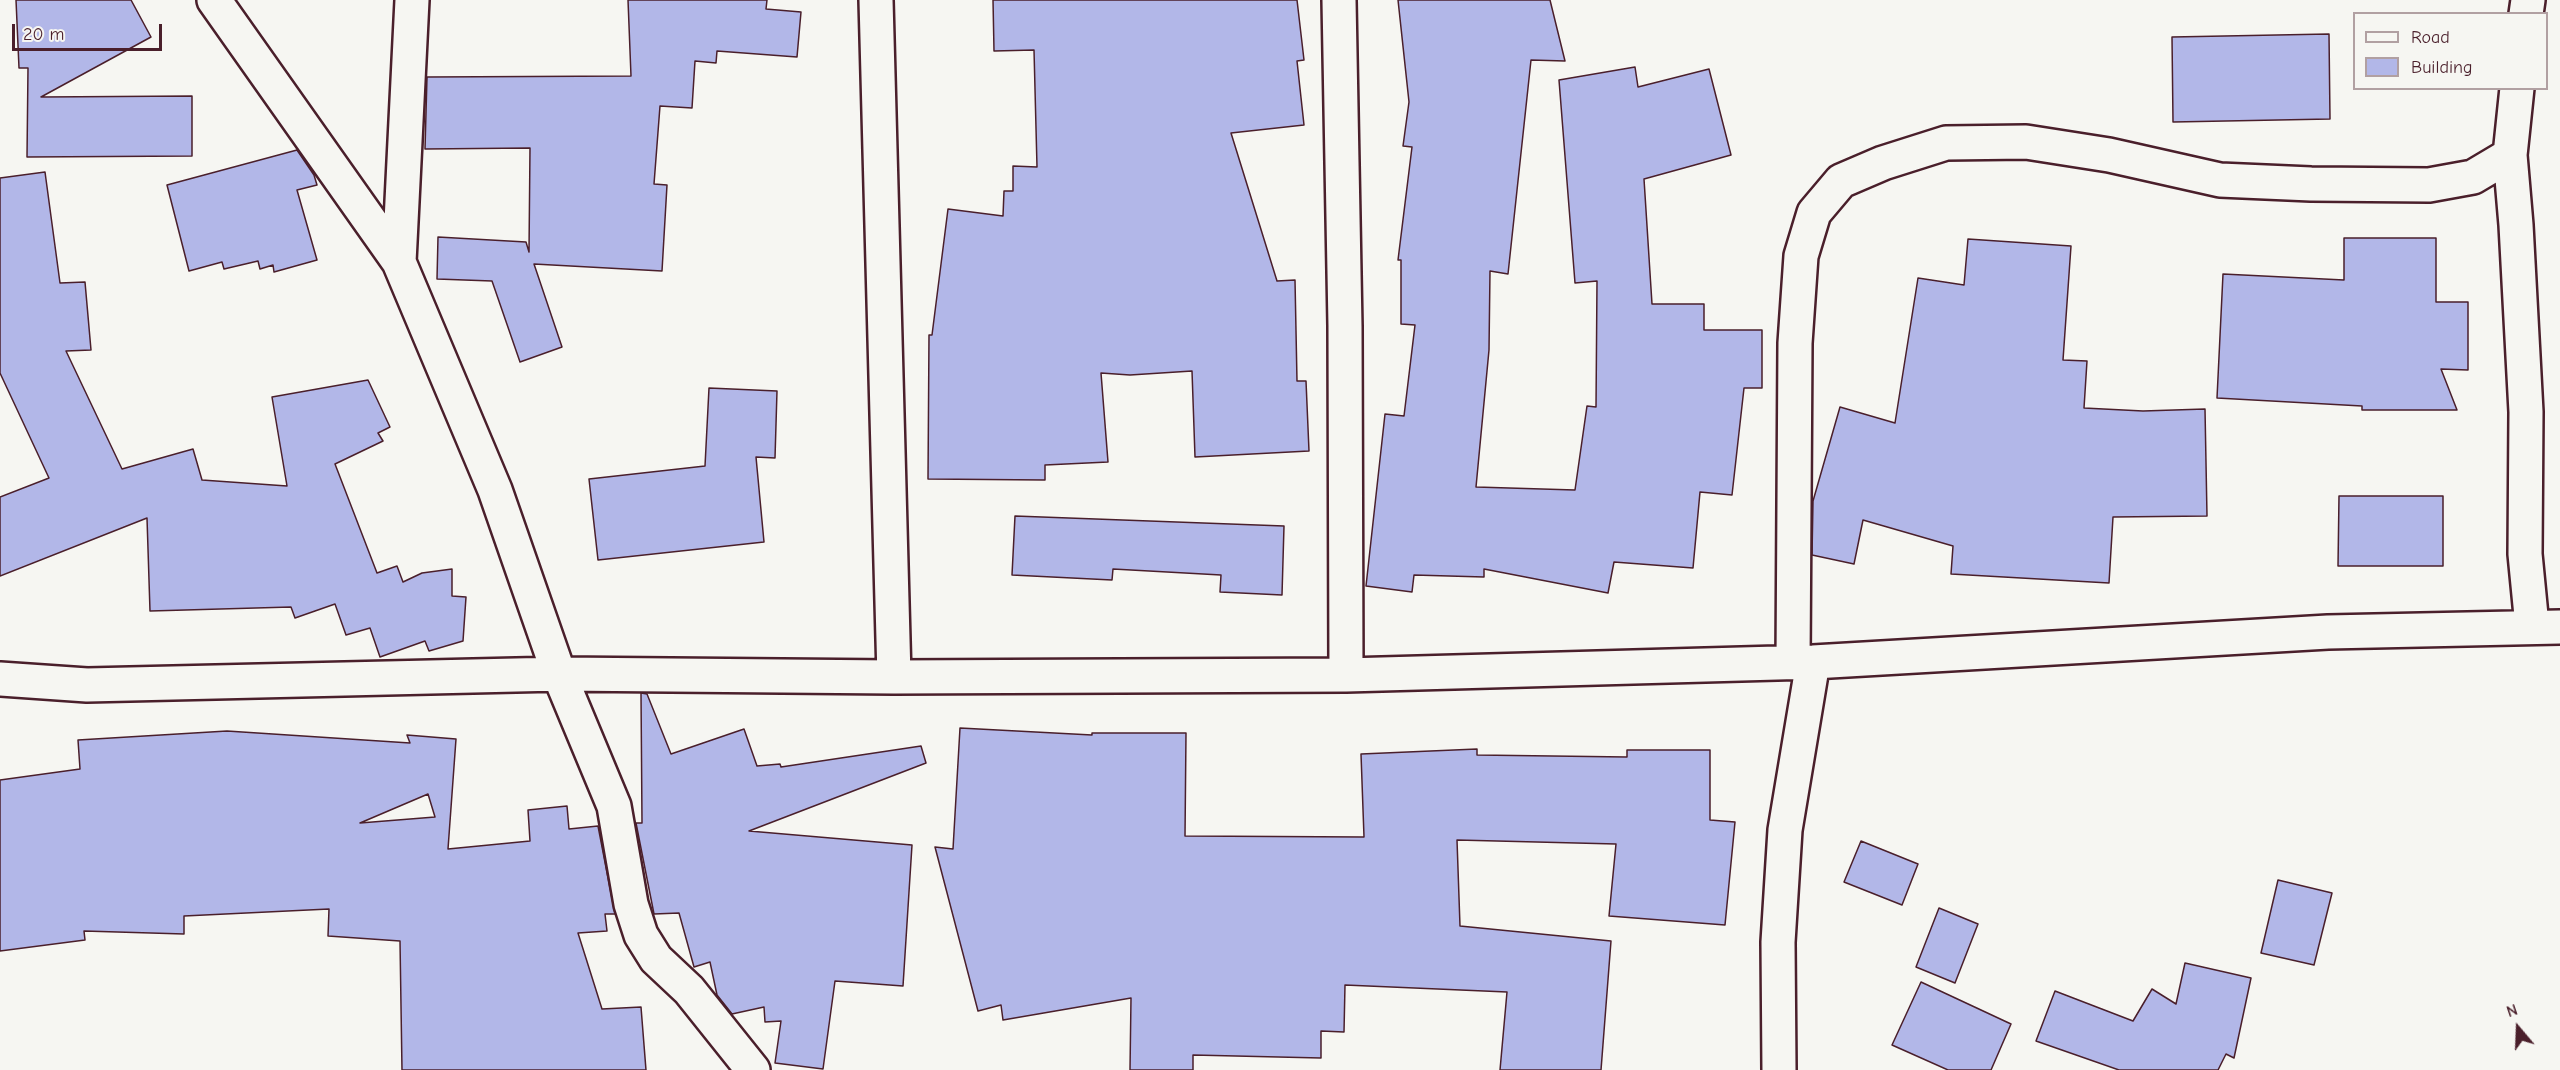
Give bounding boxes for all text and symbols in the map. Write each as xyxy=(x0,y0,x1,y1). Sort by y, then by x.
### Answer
scale bar xyxy=(15,12,165,50)
legend xyxy=(2353,12,2548,90)
text: 20 m xyxy=(23,24,64,45)
text: Road xyxy=(2411,27,2450,48)
text: Building xyxy=(2411,57,2473,78)
north arrow xyxy=(2488,998,2548,1058)
text: N xyxy=(2504,1001,2520,1021)

